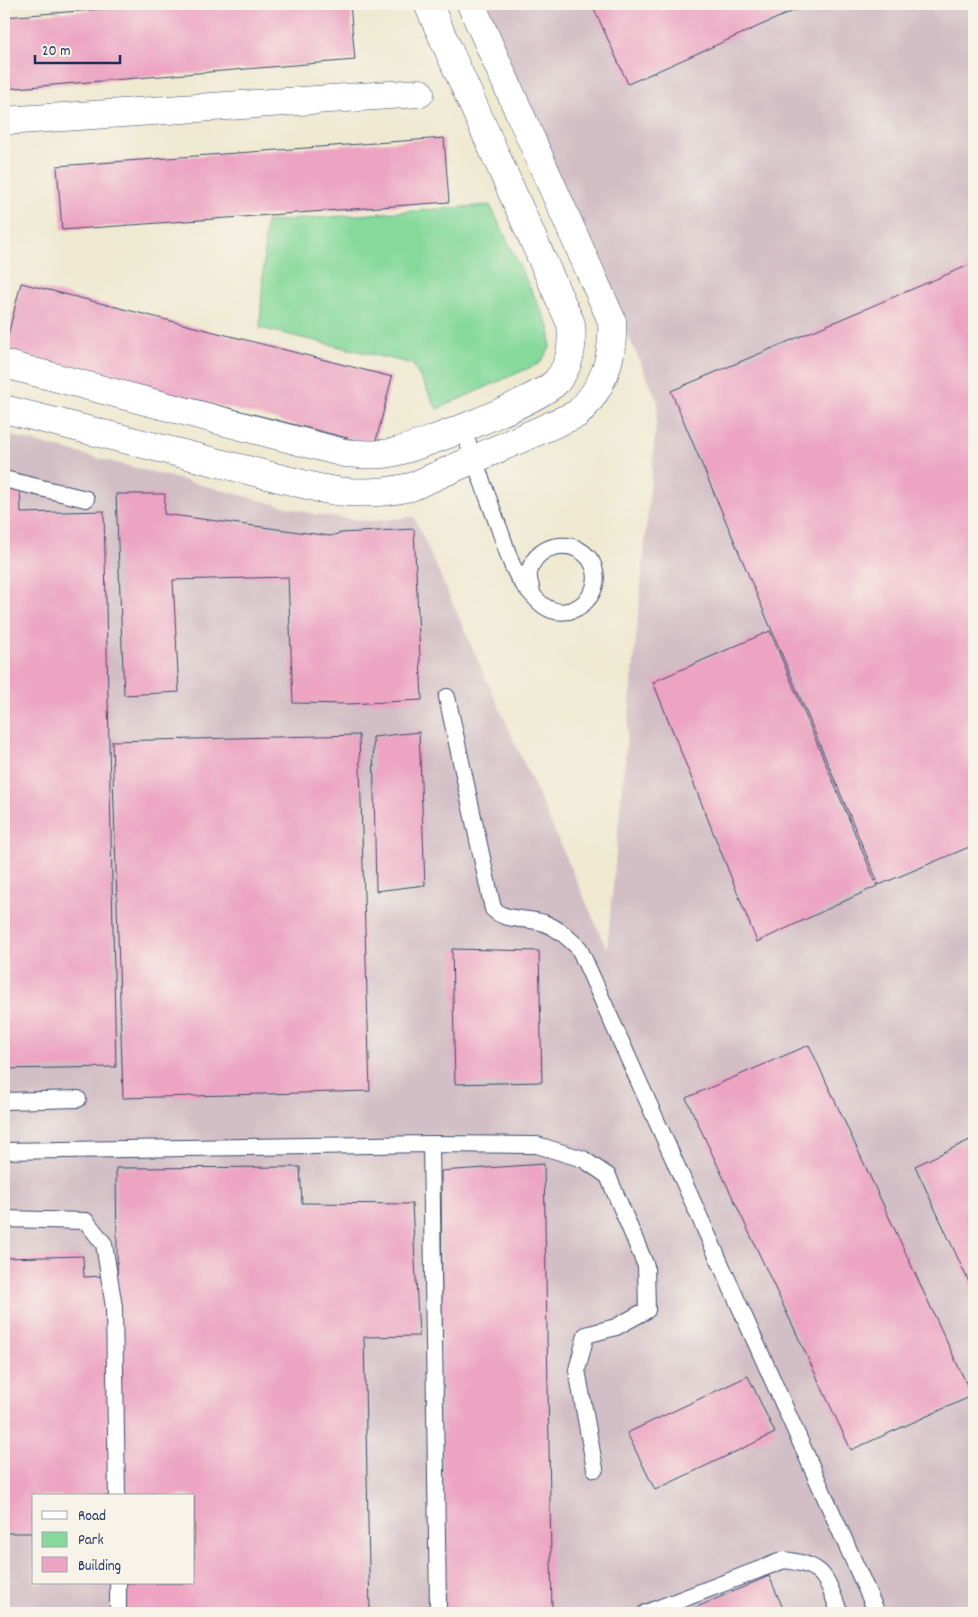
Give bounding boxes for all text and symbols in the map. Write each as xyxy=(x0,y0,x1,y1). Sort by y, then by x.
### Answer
scale bar xyxy=(35,32,120,64)
text: 20 m xyxy=(42,41,70,63)
legend xyxy=(32,1494,195,1584)
text: Road xyxy=(78,1506,106,1528)
text: Park xyxy=(78,1530,104,1552)
text: Building xyxy=(78,1556,121,1578)

